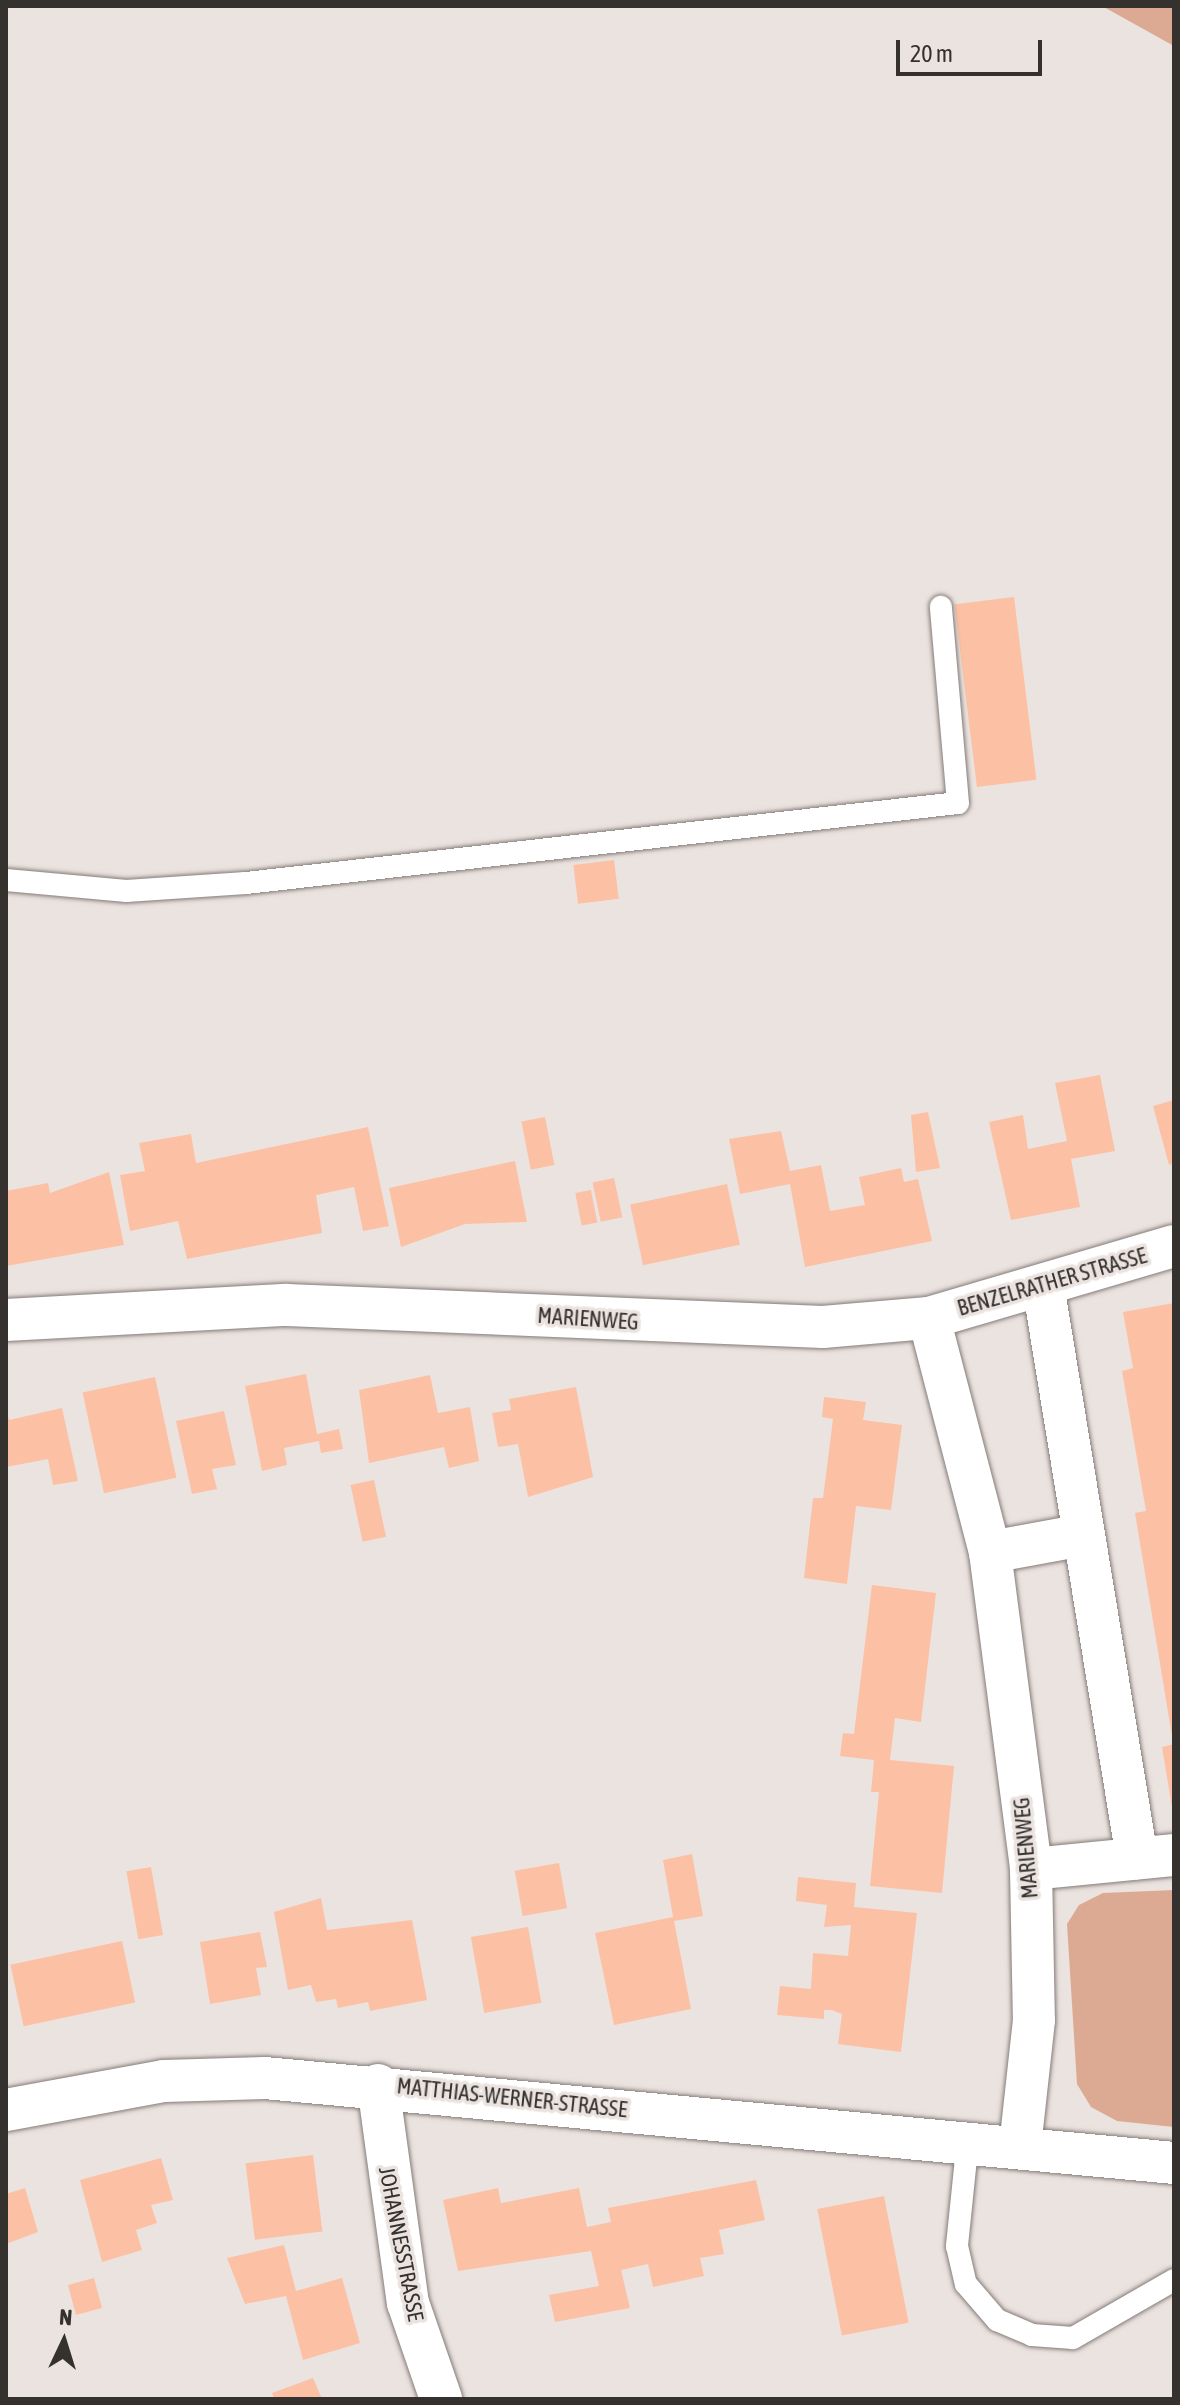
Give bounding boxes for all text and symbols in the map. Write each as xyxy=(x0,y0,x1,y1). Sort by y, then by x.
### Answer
scale bar xyxy=(900,24,1046,74)
text: 20 m xyxy=(910,40,953,67)
street label: BENZELRATHER STRASSE xyxy=(954,1242,1150,1322)
street label: MARIENWEG xyxy=(536,1302,640,1336)
street label: MARIENWEG xyxy=(1008,1796,1044,1900)
street label: MATTHIAS-WERNER-STRASSE xyxy=(395,2073,629,2123)
street label: JOHANNESSTRASSE xyxy=(373,2165,429,2323)
north arrow xyxy=(24,2301,104,2381)
text: N xyxy=(58,2304,73,2330)

